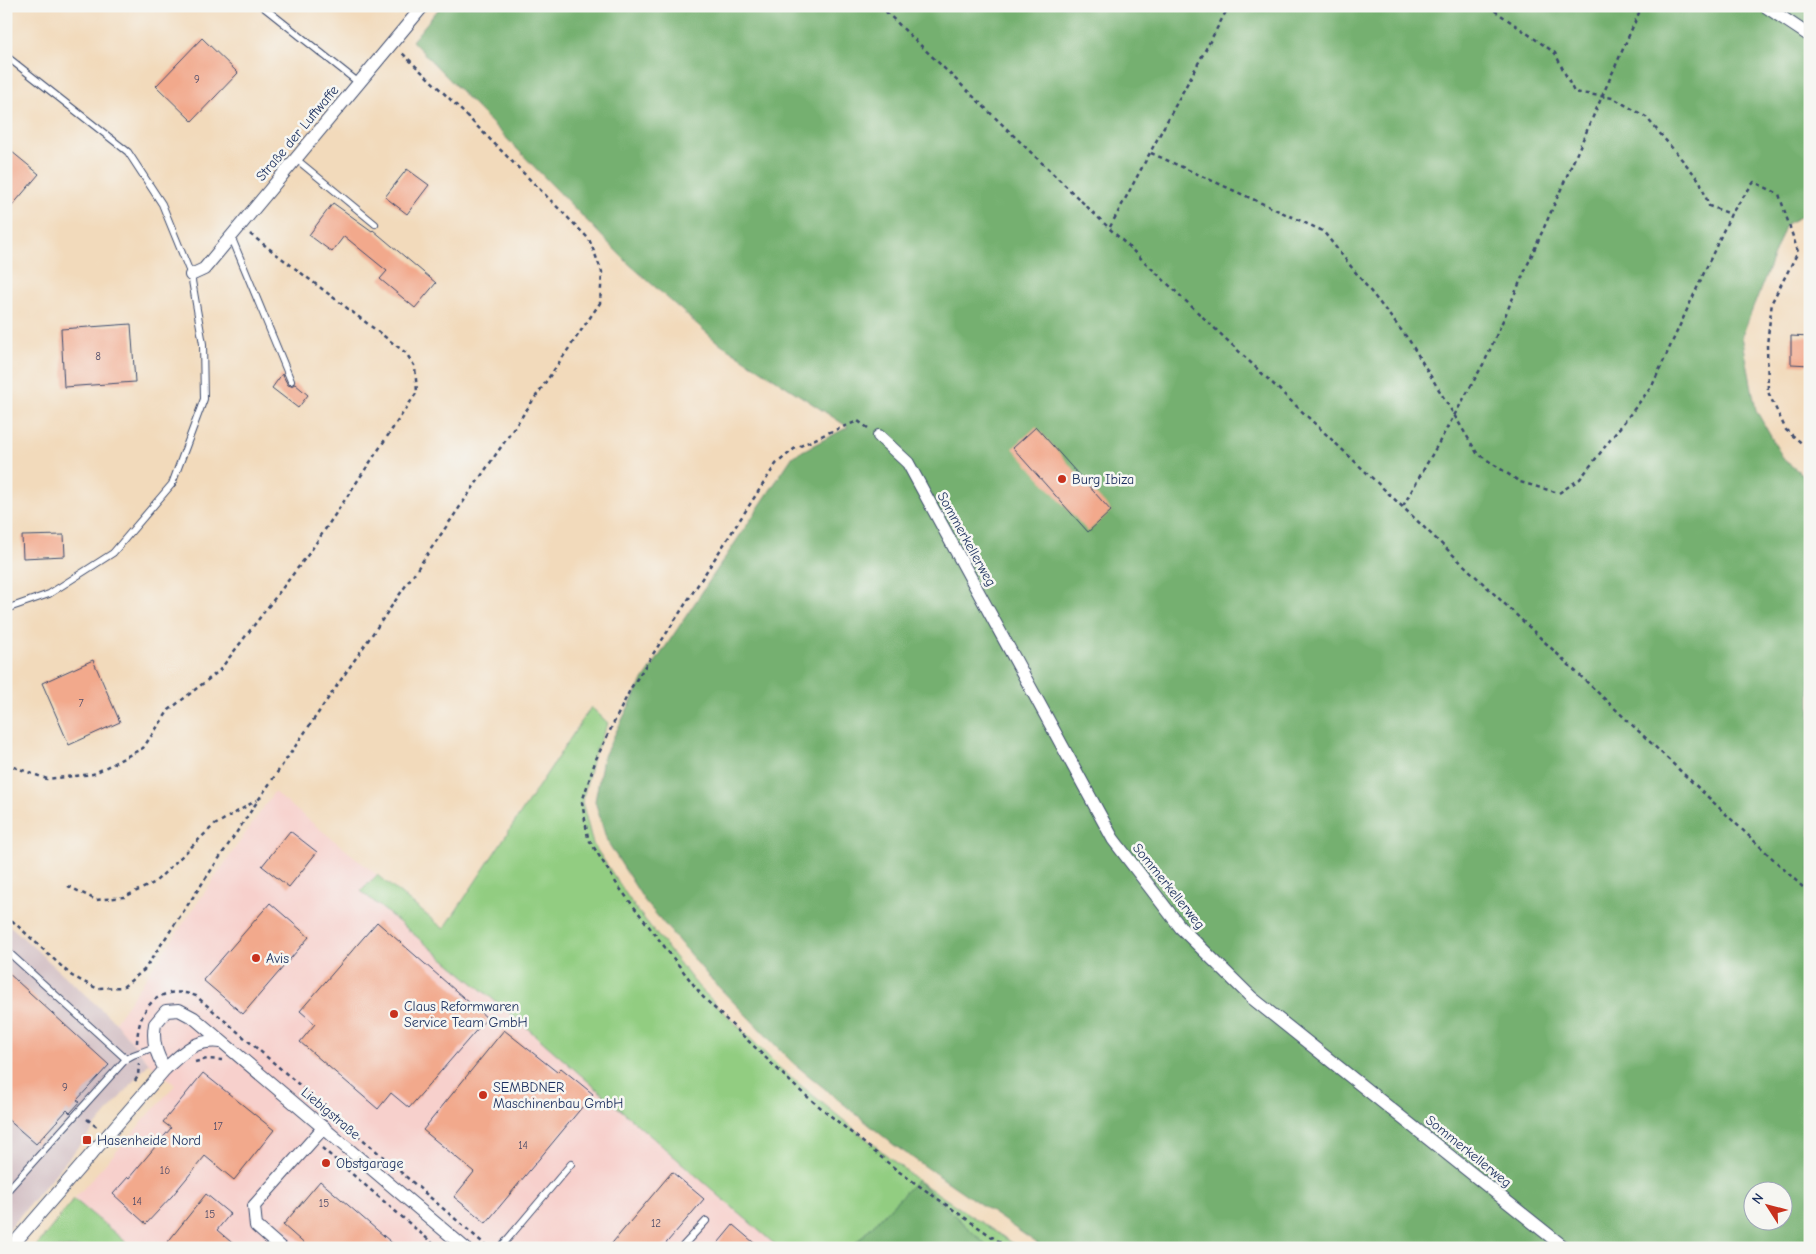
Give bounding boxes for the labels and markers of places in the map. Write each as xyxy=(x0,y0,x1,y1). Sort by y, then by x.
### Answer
place label: Burg Ibiza xyxy=(1072,471,1134,488)
marker: Burg Ibiza xyxy=(1056,473,1068,485)
place label: Avis xyxy=(266,950,289,967)
marker: Avis xyxy=(250,952,262,964)
place label: Claus Reformwaren Service Team GmbH xyxy=(404,998,528,1031)
marker: Claus Reformwaren Service Team GmbH xyxy=(388,1008,400,1020)
place label: SEMBDNER Maschinenbau GmbH xyxy=(493,1079,623,1112)
marker: SEMBDNER Maschinenbau GmbH xyxy=(477,1089,489,1101)
place label: Hasenheide Nord xyxy=(97,1132,201,1149)
marker: Hasenheide Nord xyxy=(81,1134,93,1146)
place label: Obstgarage xyxy=(336,1155,403,1172)
marker: Obstgarage xyxy=(320,1157,332,1169)

